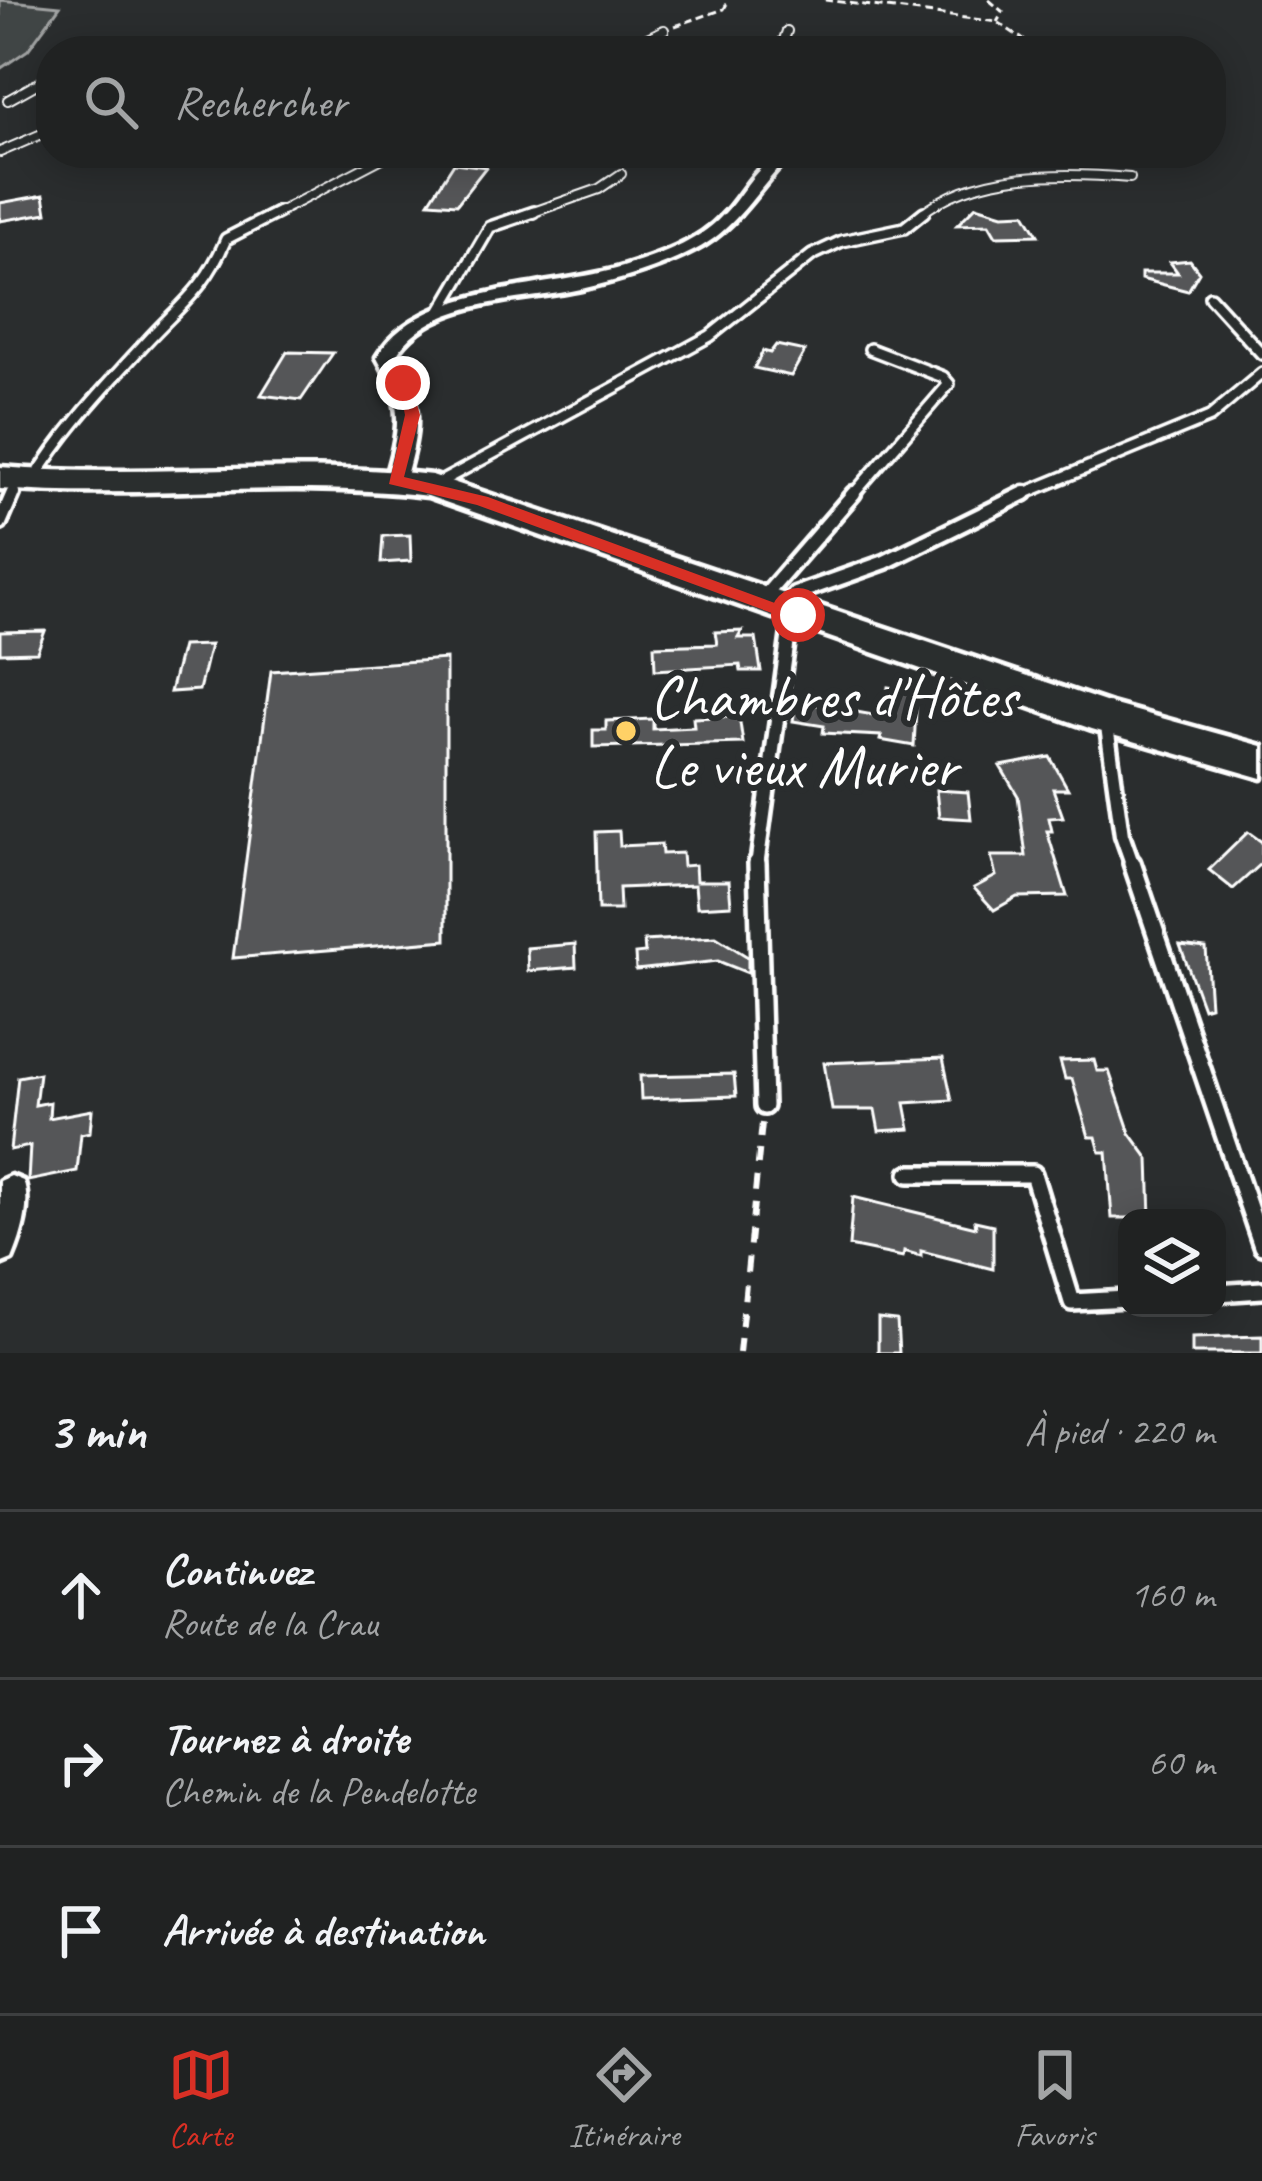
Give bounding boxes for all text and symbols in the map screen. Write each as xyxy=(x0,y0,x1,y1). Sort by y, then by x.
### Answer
search box xyxy=(36,36,1226,168)
icon: search xyxy=(78,69,144,135)
text: Rechercher xyxy=(174,74,347,131)
route end xyxy=(376,356,430,410)
route start xyxy=(771,588,825,642)
place label: Chambres d'Hôtes Le vieux Murier xyxy=(650,659,1021,804)
marker: Chambres d'Hôtes Le vieux Murier xyxy=(613,718,639,744)
map controls xyxy=(1118,1209,1226,1317)
button: layers xyxy=(1118,1209,1226,1317)
text: 3 min xyxy=(48,1399,146,1463)
text: À pied · 220 m xyxy=(1025,1407,1214,1456)
text: Continuez xyxy=(162,1542,311,1599)
icon: ahead xyxy=(48,1562,114,1628)
text: 160 m xyxy=(1130,1570,1214,1619)
text: Route de la Crau xyxy=(162,1599,378,1648)
text: Tournez à droite xyxy=(162,1710,408,1767)
icon: right xyxy=(48,1730,114,1796)
text: 60 m xyxy=(1148,1738,1214,1787)
text: Chemin de la Pendelotte xyxy=(162,1767,475,1816)
icon: arrive xyxy=(48,1898,114,1964)
text: Arrivée à destination xyxy=(162,1902,485,1959)
tab: Carte xyxy=(168,2042,234,2156)
tab: Itinéraire xyxy=(569,2042,680,2156)
tab: Favoris xyxy=(1015,2042,1094,2156)

